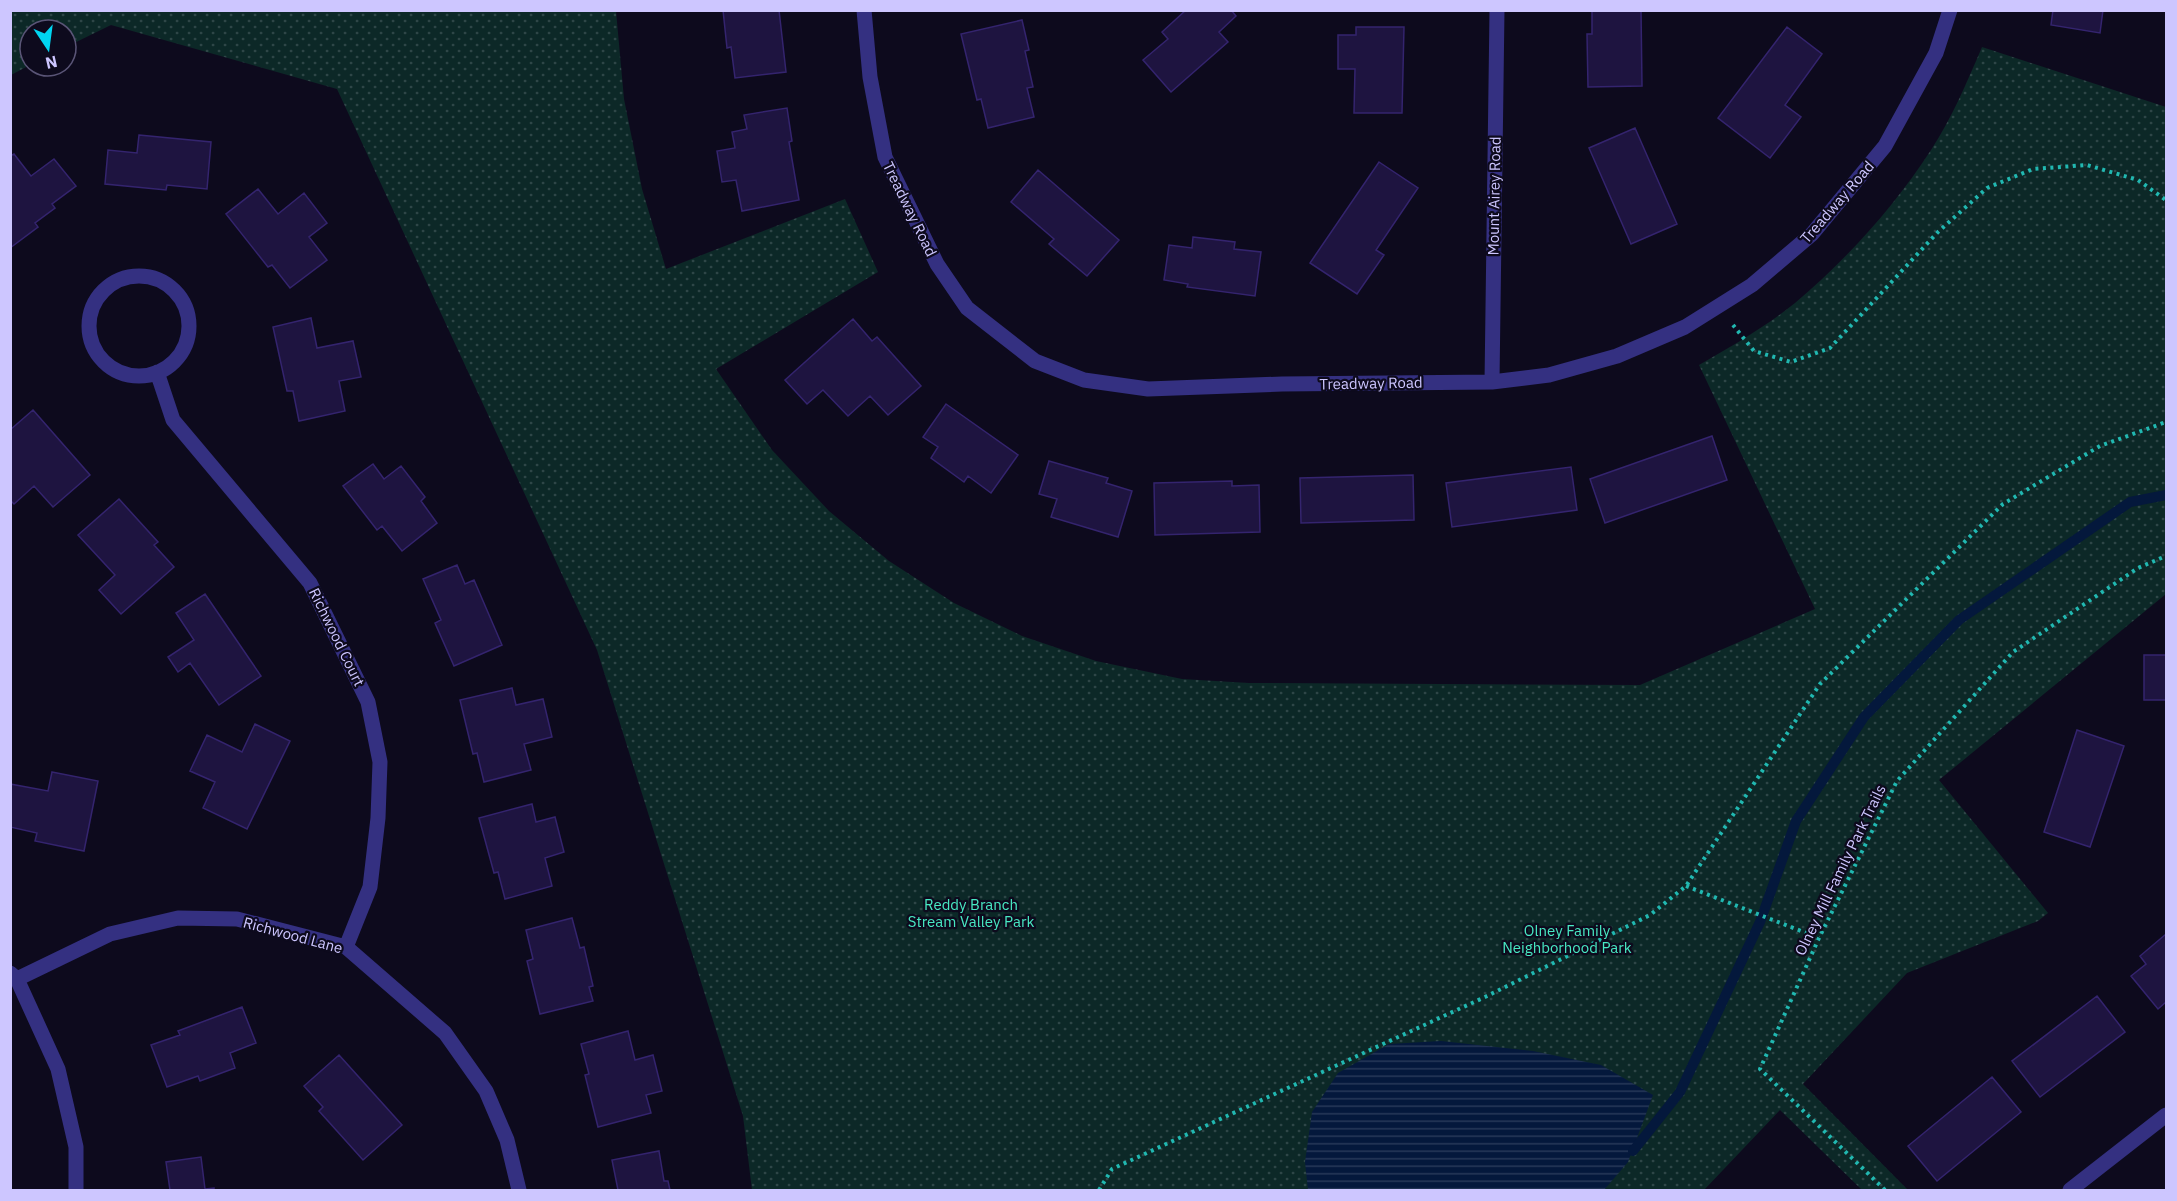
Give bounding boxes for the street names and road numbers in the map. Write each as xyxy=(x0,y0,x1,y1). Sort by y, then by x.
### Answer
street label: Mount Airey Road xyxy=(1483,136,1505,256)
street label: Treadway Road xyxy=(1796,157,1878,247)
street label: Treadway Road xyxy=(879,158,941,260)
street label: Treadway Road xyxy=(1319,373,1423,393)
street label: Richwood Court xyxy=(305,585,369,689)
street label: Olney Mill Family Park Trails xyxy=(1790,781,1890,959)
street label: Richwood Lane xyxy=(241,913,345,957)

